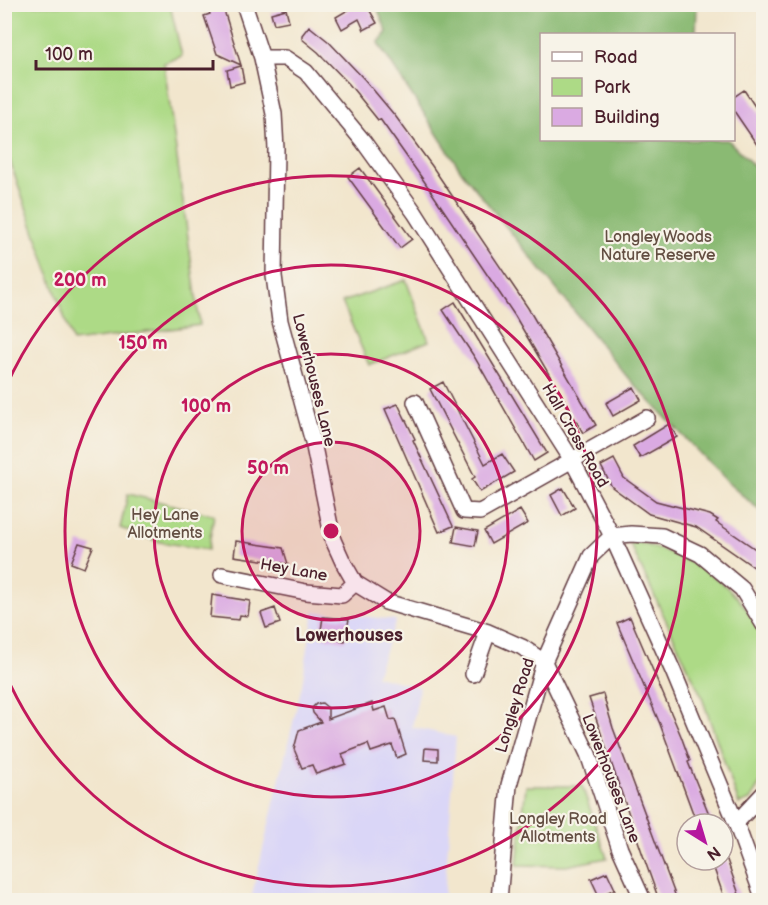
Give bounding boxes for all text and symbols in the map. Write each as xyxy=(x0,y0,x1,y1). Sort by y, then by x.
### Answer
scale bar xyxy=(36,33,213,71)
legend xyxy=(540,33,735,141)
text: 100 m xyxy=(45,44,93,65)
text: Road xyxy=(594,47,638,68)
text: Park xyxy=(594,77,630,98)
text: Building xyxy=(594,107,660,128)
park label: Longley Woods Nature Reserve xyxy=(600,228,716,265)
text: 200 m xyxy=(53,270,107,291)
street label: Lowerhouses Lane xyxy=(288,312,339,449)
text: 150 m xyxy=(118,333,168,354)
street label: Hall Cross Road xyxy=(537,380,612,491)
text: 100 m xyxy=(181,396,231,417)
text: 50 m xyxy=(247,458,289,479)
park label: Hey Lane Allotments xyxy=(127,506,203,543)
centre of rings xyxy=(321,521,341,541)
street label: Hey Lane xyxy=(259,555,329,586)
district label: Lowerhouses xyxy=(295,625,403,646)
street label: Longley Road xyxy=(492,656,539,755)
street label: Lowerhouses Lane xyxy=(577,712,644,846)
park label: Longley Road Allotments xyxy=(509,810,607,847)
north arrow xyxy=(675,812,735,872)
text: N xyxy=(703,842,724,864)

